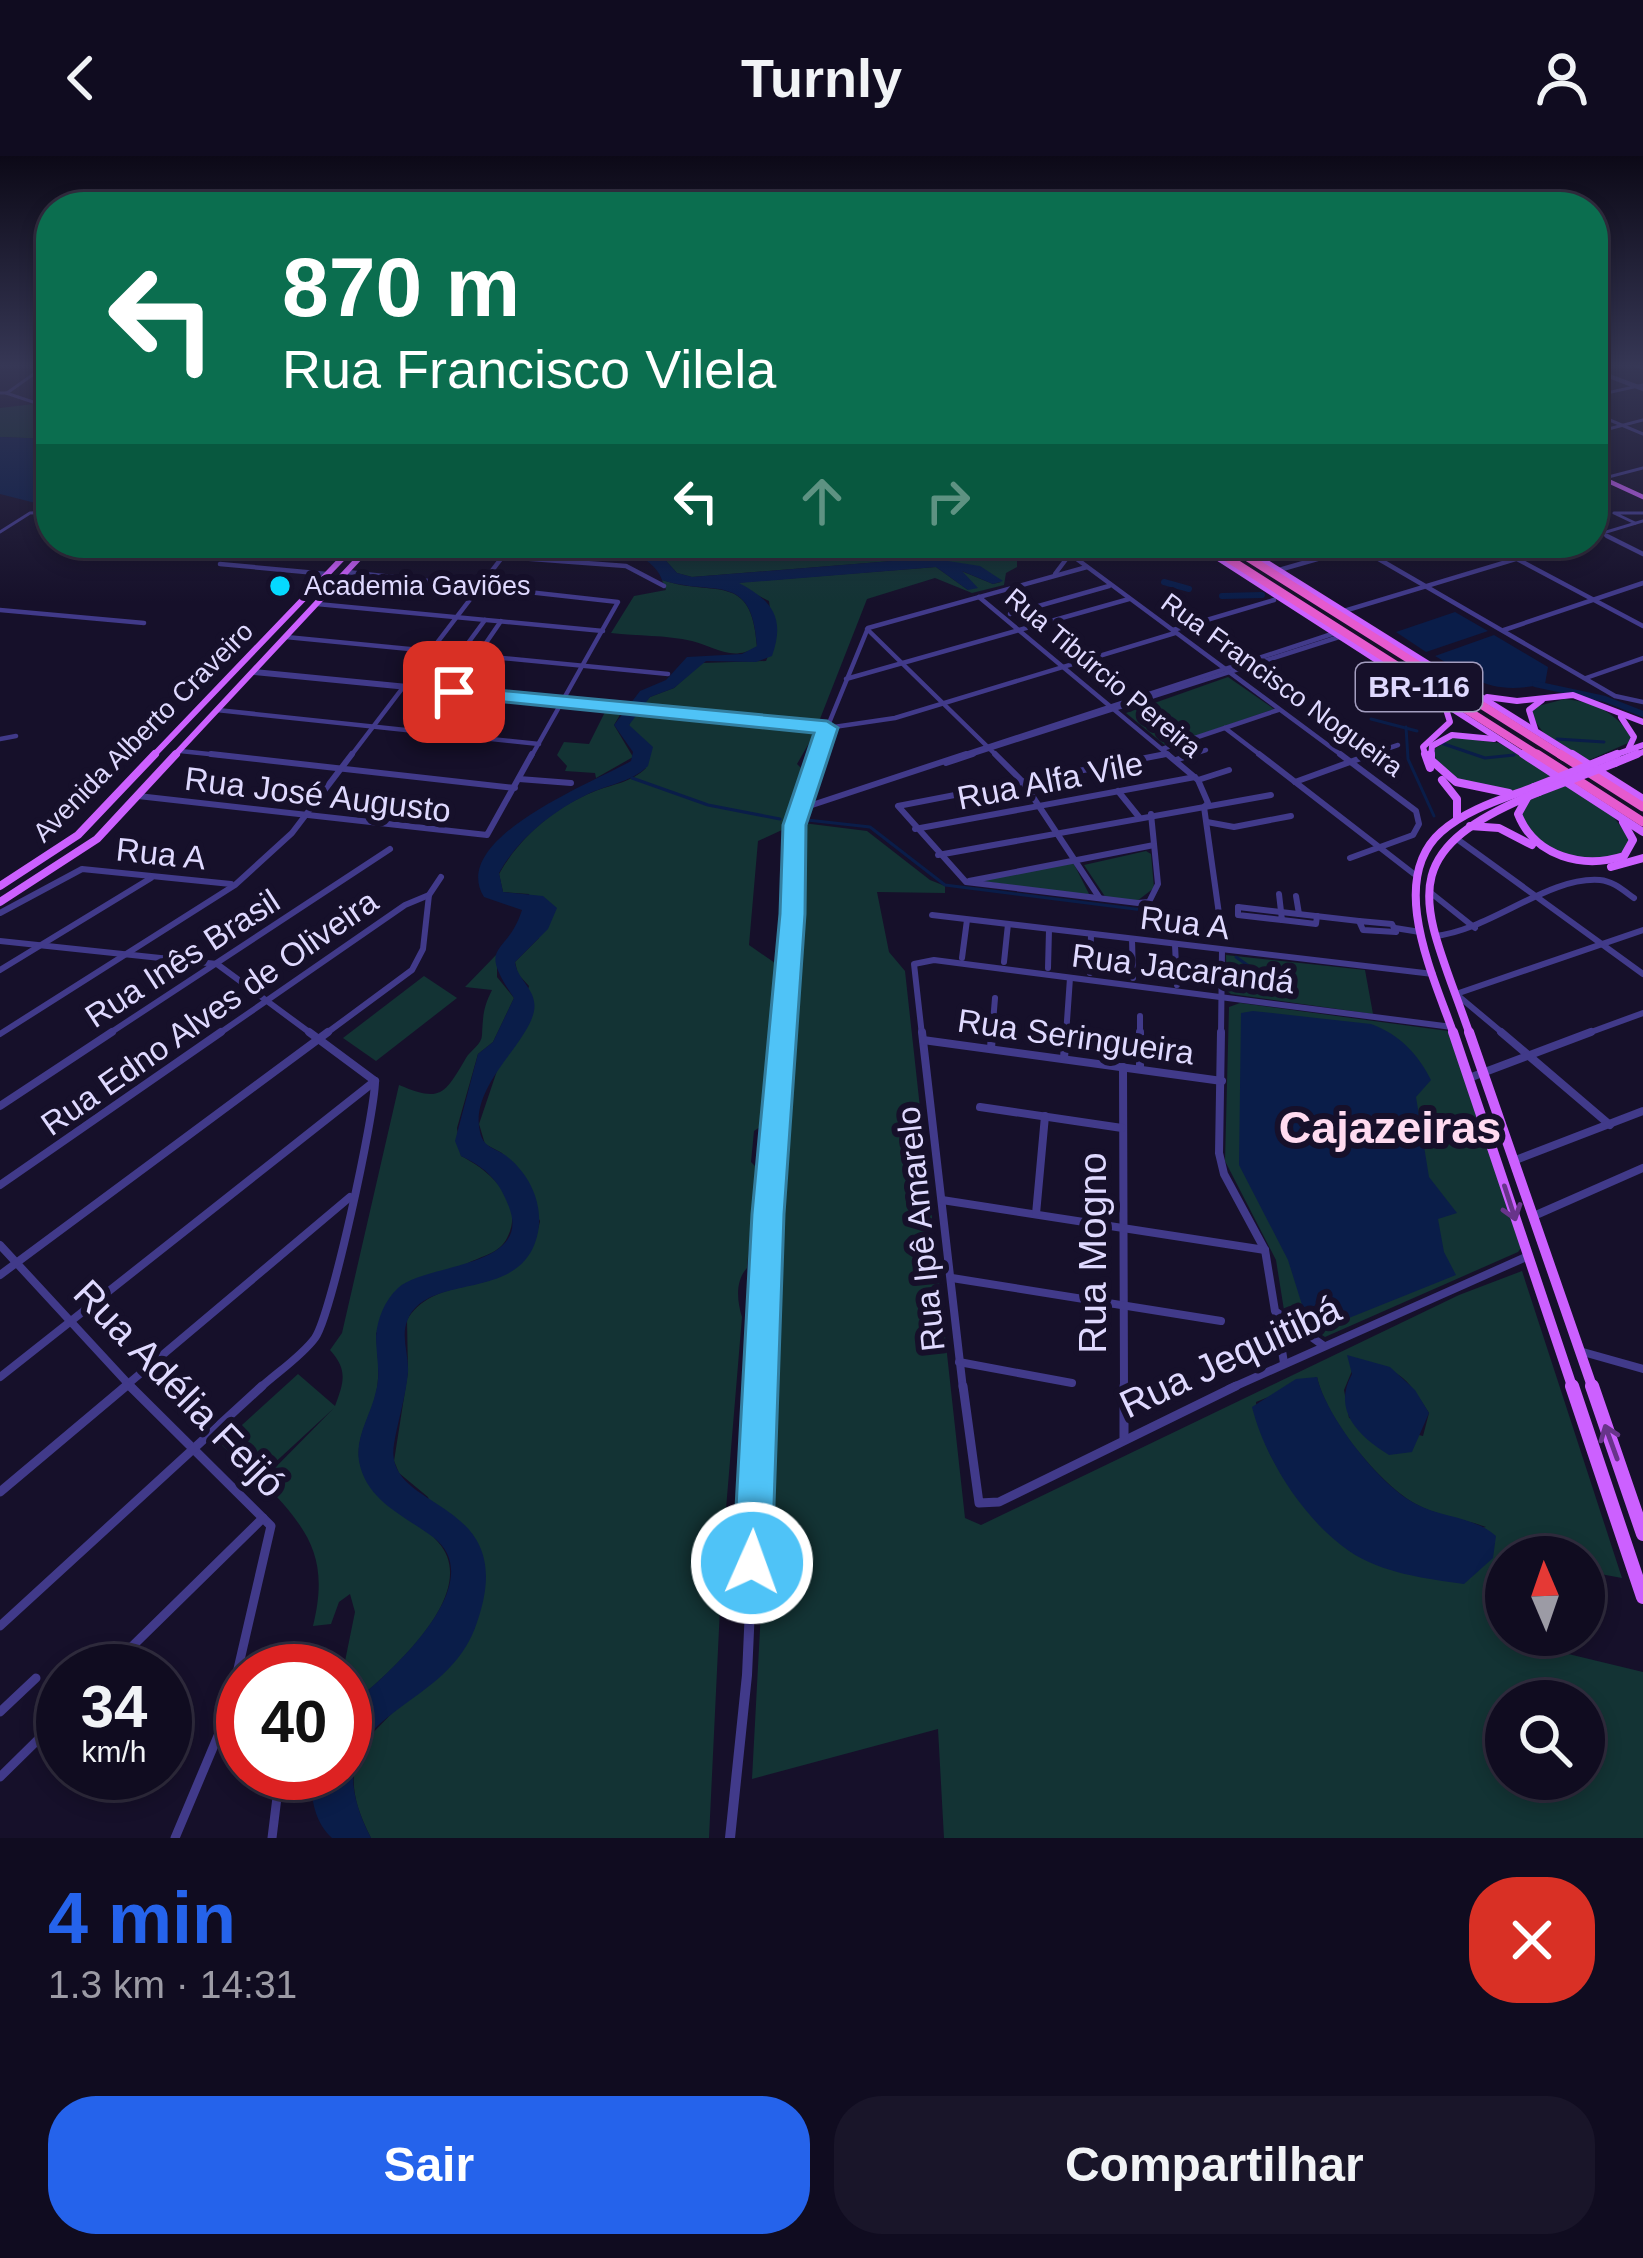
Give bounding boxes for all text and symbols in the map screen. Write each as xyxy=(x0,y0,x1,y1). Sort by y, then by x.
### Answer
icon: back xyxy=(48,45,114,111)
icon: person xyxy=(1529,45,1595,111)
text: Turnly xyxy=(741,48,902,108)
icon: left xyxy=(84,240,240,396)
text: 870 m xyxy=(282,240,520,334)
text: Rua Francisco Vilela xyxy=(282,339,776,399)
icon: left xyxy=(663,468,729,534)
icon: ahead xyxy=(789,468,855,534)
icon: right xyxy=(915,468,981,534)
place label: Academia Gaviões xyxy=(304,571,531,601)
marker: Academia Gaviões xyxy=(267,573,293,599)
street label: Rua Tibúrcio Pereira xyxy=(999,582,1208,764)
street label: Rua Francisco Nogueira xyxy=(1155,587,1409,783)
street label: Avenida Alberto Craveiro xyxy=(27,616,259,848)
pin xyxy=(403,641,505,743)
icon: arrive xyxy=(421,659,487,725)
road number: BR-116 xyxy=(1356,663,1482,711)
street label: Rua Alfa Vile xyxy=(954,744,1146,817)
street label: Rua José Augusto xyxy=(183,760,453,829)
street label: Rua A xyxy=(114,830,208,877)
street label: Rua Edno Alves de Oliveira xyxy=(34,882,385,1143)
street label: Rua Inês Brasil xyxy=(78,882,286,1035)
street label: Rua A xyxy=(1138,899,1232,946)
street label: Rua Jacarandá xyxy=(1070,936,1297,1001)
street label: Rua Seringueira xyxy=(955,1002,1197,1071)
district label: Cajazeiras xyxy=(1279,1102,1501,1153)
street label: Rua Ipê Amarelo xyxy=(889,1105,952,1353)
street label: Rua Mogno xyxy=(1071,1152,1114,1354)
one-way arrow xyxy=(1500,1183,1522,1221)
street label: Rua Adélia Feijó xyxy=(66,1271,294,1505)
street label: Rua Jequitibá xyxy=(1113,1286,1348,1426)
one-way arrow xyxy=(1599,1425,1620,1462)
position arrow xyxy=(689,1500,815,1626)
north arrow xyxy=(1485,1536,1605,1656)
map controls xyxy=(1485,1536,1605,1800)
speed limit sign: 40 xyxy=(216,1644,372,1800)
text: 34 xyxy=(81,1673,147,1740)
button: search xyxy=(1485,1680,1605,1800)
text: km/h xyxy=(81,1735,147,1768)
button: close xyxy=(1469,1877,1595,2003)
text: 4 min xyxy=(48,1878,236,1958)
text: 1.3 km · 14:31 xyxy=(48,1963,297,2006)
button: Sair xyxy=(48,2096,810,2234)
button: Compartilhar xyxy=(834,2096,1595,2234)

